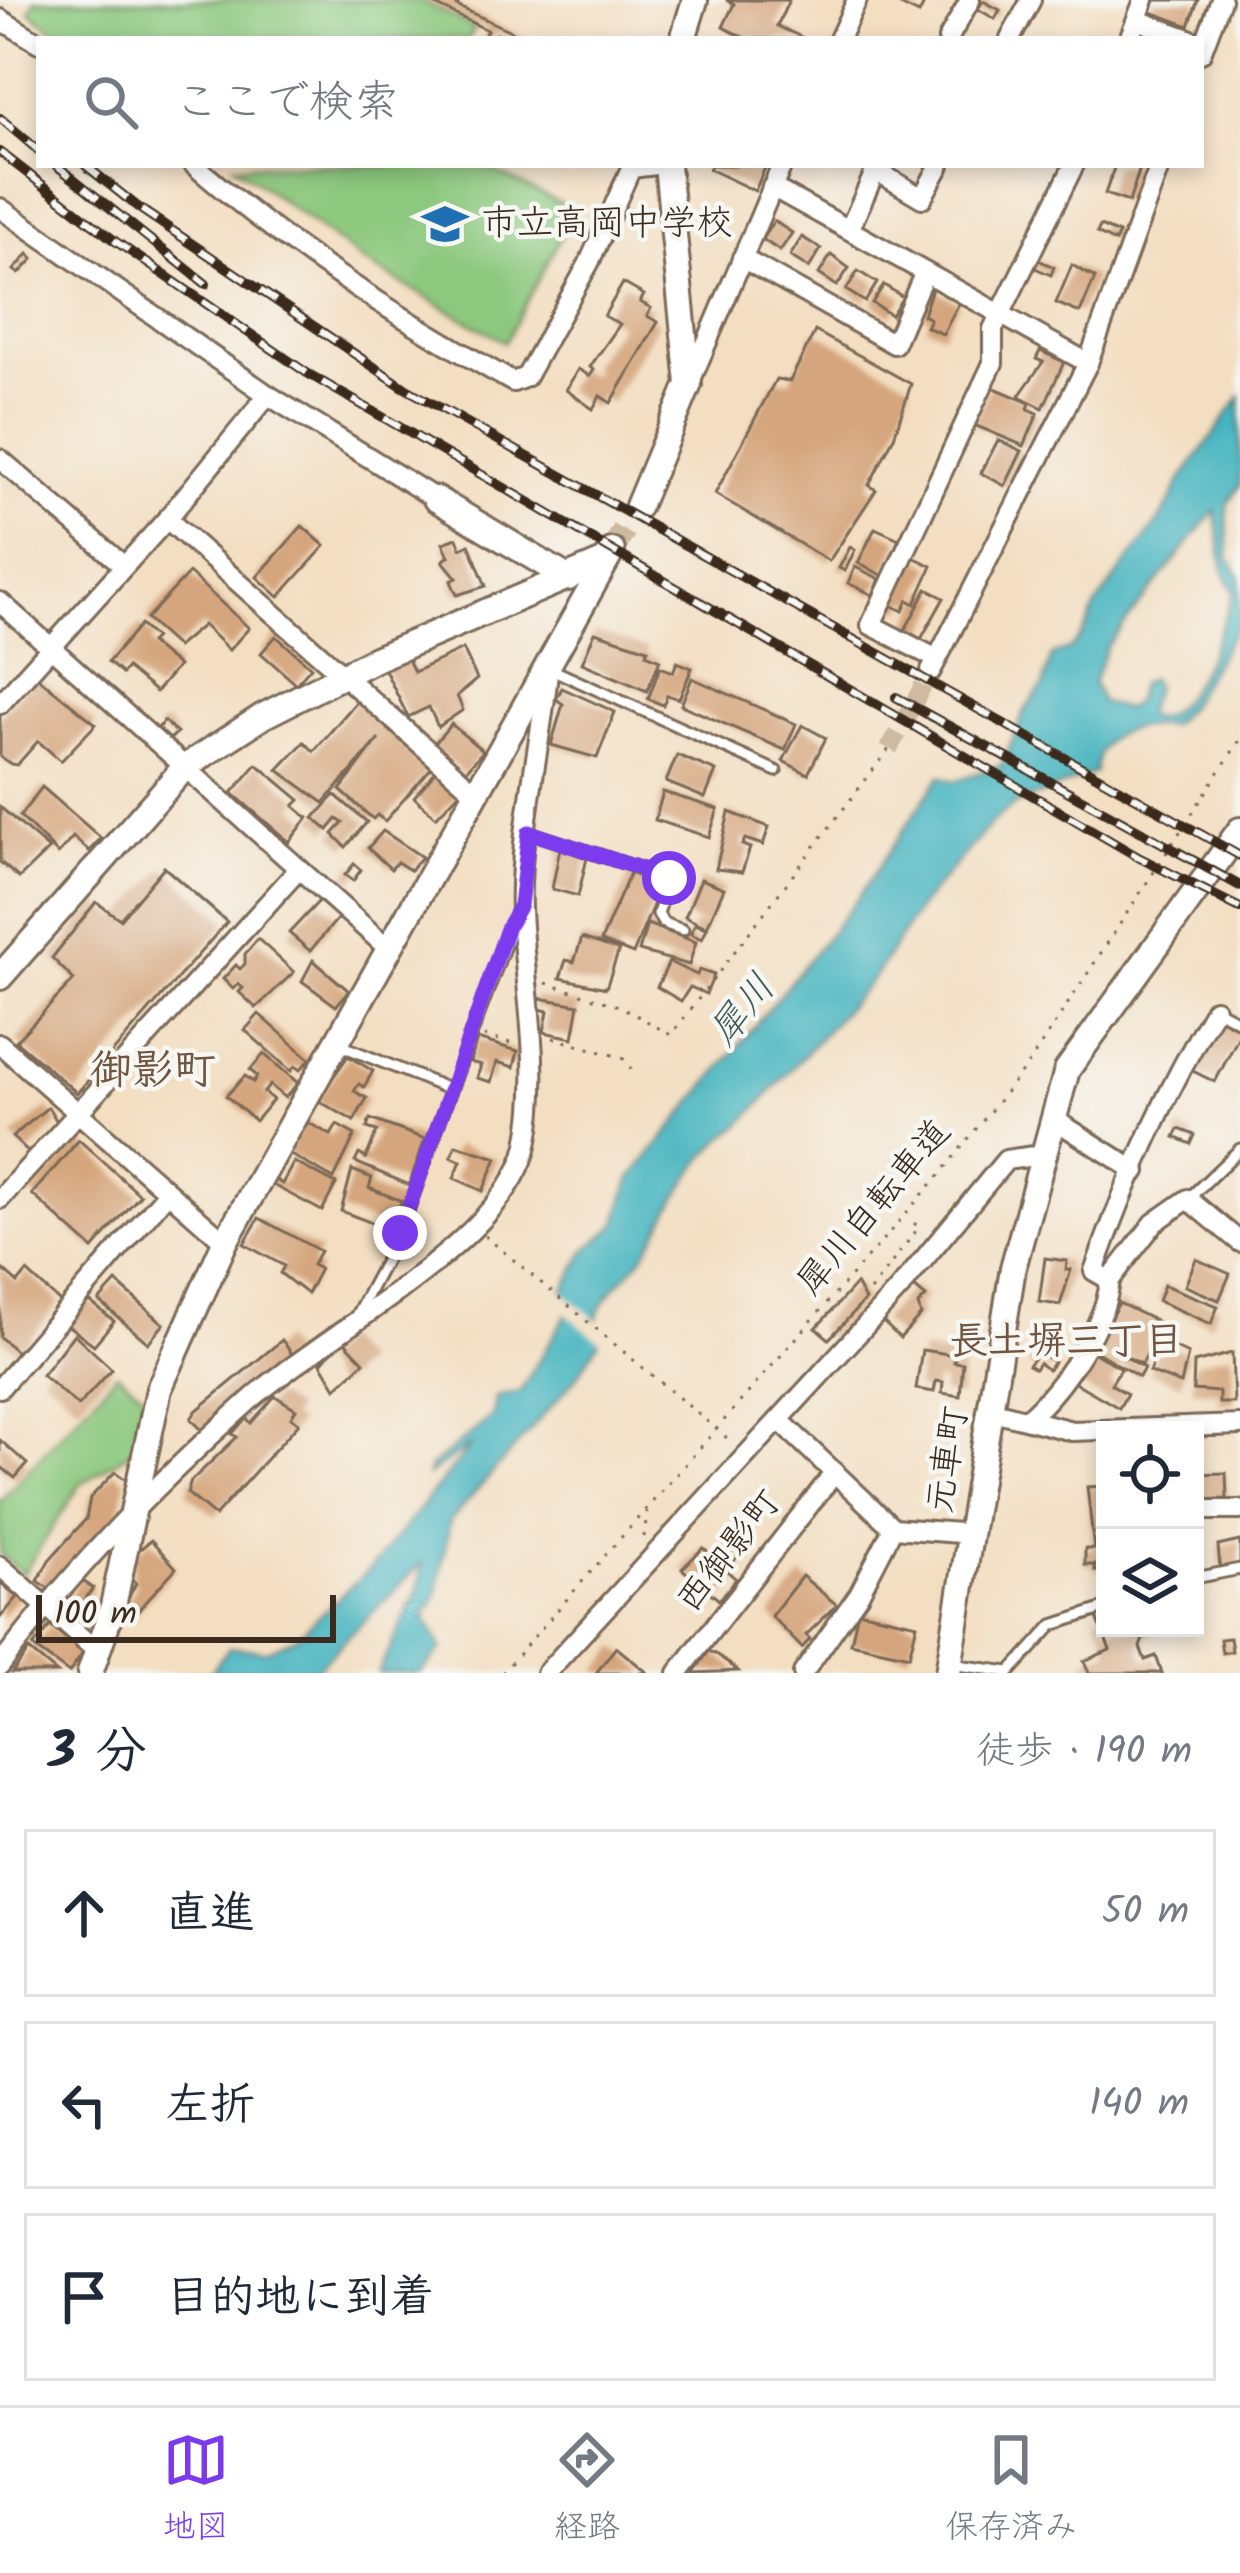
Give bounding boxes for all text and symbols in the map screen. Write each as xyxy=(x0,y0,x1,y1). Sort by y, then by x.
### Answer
search box xyxy=(36,36,1204,168)
text: ここで検索 xyxy=(174,68,399,140)
icon: search xyxy=(78,69,144,135)
place label: 市立高岡中学校 xyxy=(481,196,733,253)
school or university icon: 市立高岡中学校 xyxy=(420,199,470,249)
route start xyxy=(642,851,696,905)
water label: 犀川 xyxy=(695,961,793,1061)
district label: 御影町 xyxy=(90,1038,216,1105)
street label: 犀川自転車道 xyxy=(784,1107,966,1309)
route end xyxy=(373,1206,427,1260)
district label: 長土塀三丁目 xyxy=(949,1312,1183,1374)
street label: 元車町 xyxy=(912,1402,986,1518)
map controls xyxy=(1096,1421,1204,1637)
button: locate xyxy=(1096,1421,1204,1529)
street label: 西御影町 xyxy=(663,1478,797,1626)
button: layers xyxy=(1096,1529,1204,1637)
scale bar xyxy=(36,1589,336,1642)
text: 100 m xyxy=(54,1589,137,1642)
text: 3 分 xyxy=(48,1713,147,1794)
text: 徒歩 · 190 m xyxy=(976,1722,1192,1784)
text: 直進 xyxy=(165,1879,255,1951)
icon: ahead xyxy=(51,1880,117,1946)
text: 50 m xyxy=(1102,1882,1189,1944)
text: 左折 xyxy=(165,2071,255,2143)
icon: left xyxy=(51,2072,117,2138)
text: 140 m xyxy=(1089,2074,1189,2136)
text: 目的地に到着 xyxy=(165,2263,435,2335)
icon: arrive xyxy=(51,2264,117,2330)
tab: 地図 xyxy=(163,2427,229,2555)
tab: 経路 xyxy=(554,2427,620,2555)
tab: 保存済み xyxy=(945,2427,1077,2555)

